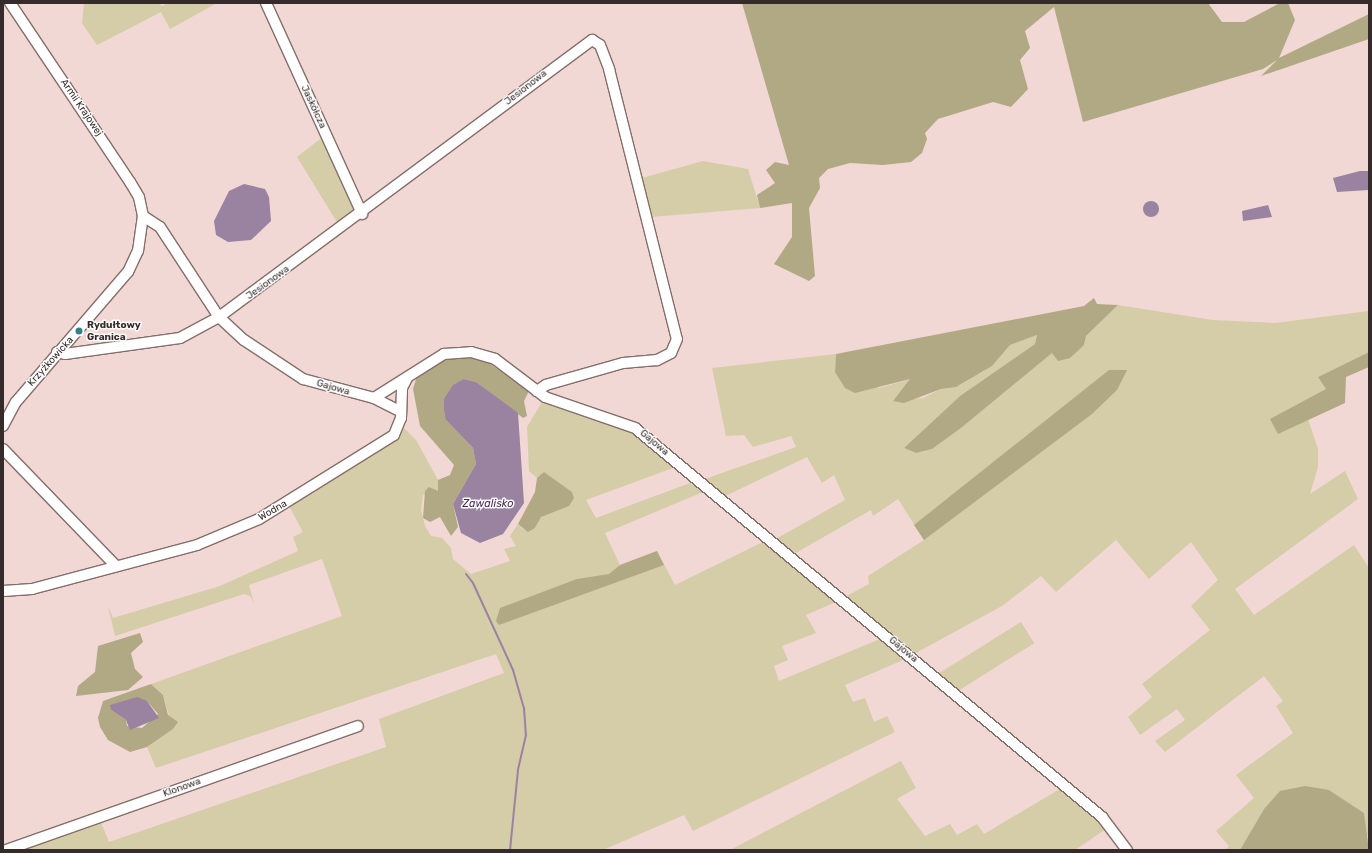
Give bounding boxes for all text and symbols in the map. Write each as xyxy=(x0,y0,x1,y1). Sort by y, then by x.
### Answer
street label: Jesionowa xyxy=(503,68,549,108)
street label: Armii Krajowej xyxy=(58,77,104,139)
street label: Jaskółcza xyxy=(298,83,328,131)
street label: Jesionowa xyxy=(244,263,292,303)
place label: Rydułtowy Granica xyxy=(87,319,141,342)
marker: Rydułtowy Granica xyxy=(74,326,84,336)
street label: Krzyżkowicka xyxy=(26,335,76,389)
street label: Gajowa xyxy=(315,378,351,398)
street label: Gajowa xyxy=(637,427,671,459)
water label: Zawalisko xyxy=(463,497,513,511)
street label: Wodna xyxy=(257,498,289,524)
street label: Gajowa xyxy=(886,634,920,666)
street label: Klonowa xyxy=(162,776,202,800)

